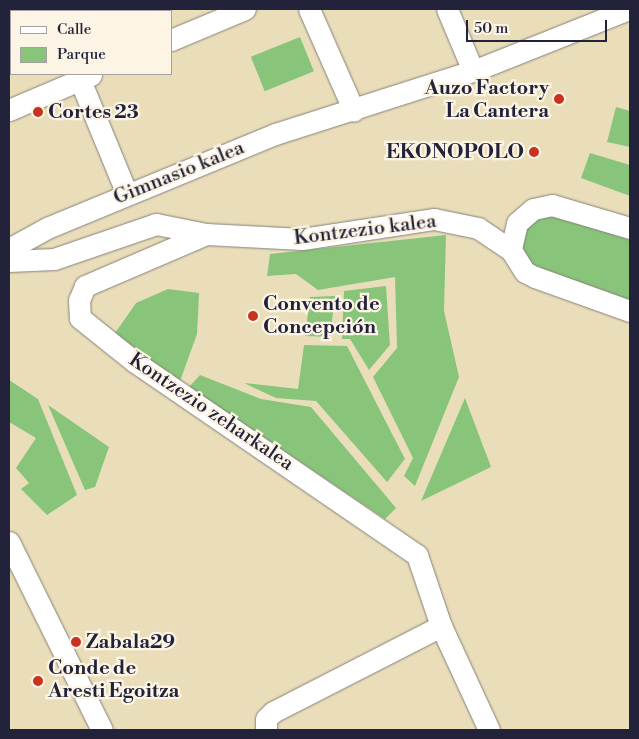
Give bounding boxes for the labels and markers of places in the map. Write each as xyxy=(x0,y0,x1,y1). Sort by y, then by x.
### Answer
place label: Auzo Factory La Cantera xyxy=(425,76,549,123)
marker: Auzo Factory La Cantera xyxy=(553,93,565,105)
place label: Cortes 23 xyxy=(48,100,139,124)
marker: Cortes 23 xyxy=(32,106,44,118)
place label: EKONOPOLO xyxy=(386,140,524,164)
marker: EKONOPOLO xyxy=(528,146,540,158)
place label: Convento de Concepción xyxy=(263,292,380,339)
marker: Convento de Concepción xyxy=(247,310,259,322)
place label: Zabala29 xyxy=(86,630,175,654)
marker: Zabala29 xyxy=(70,636,82,648)
place label: Conde de Aresti Egoitza xyxy=(48,657,179,704)
marker: Conde de Aresti Egoitza xyxy=(32,675,44,687)

